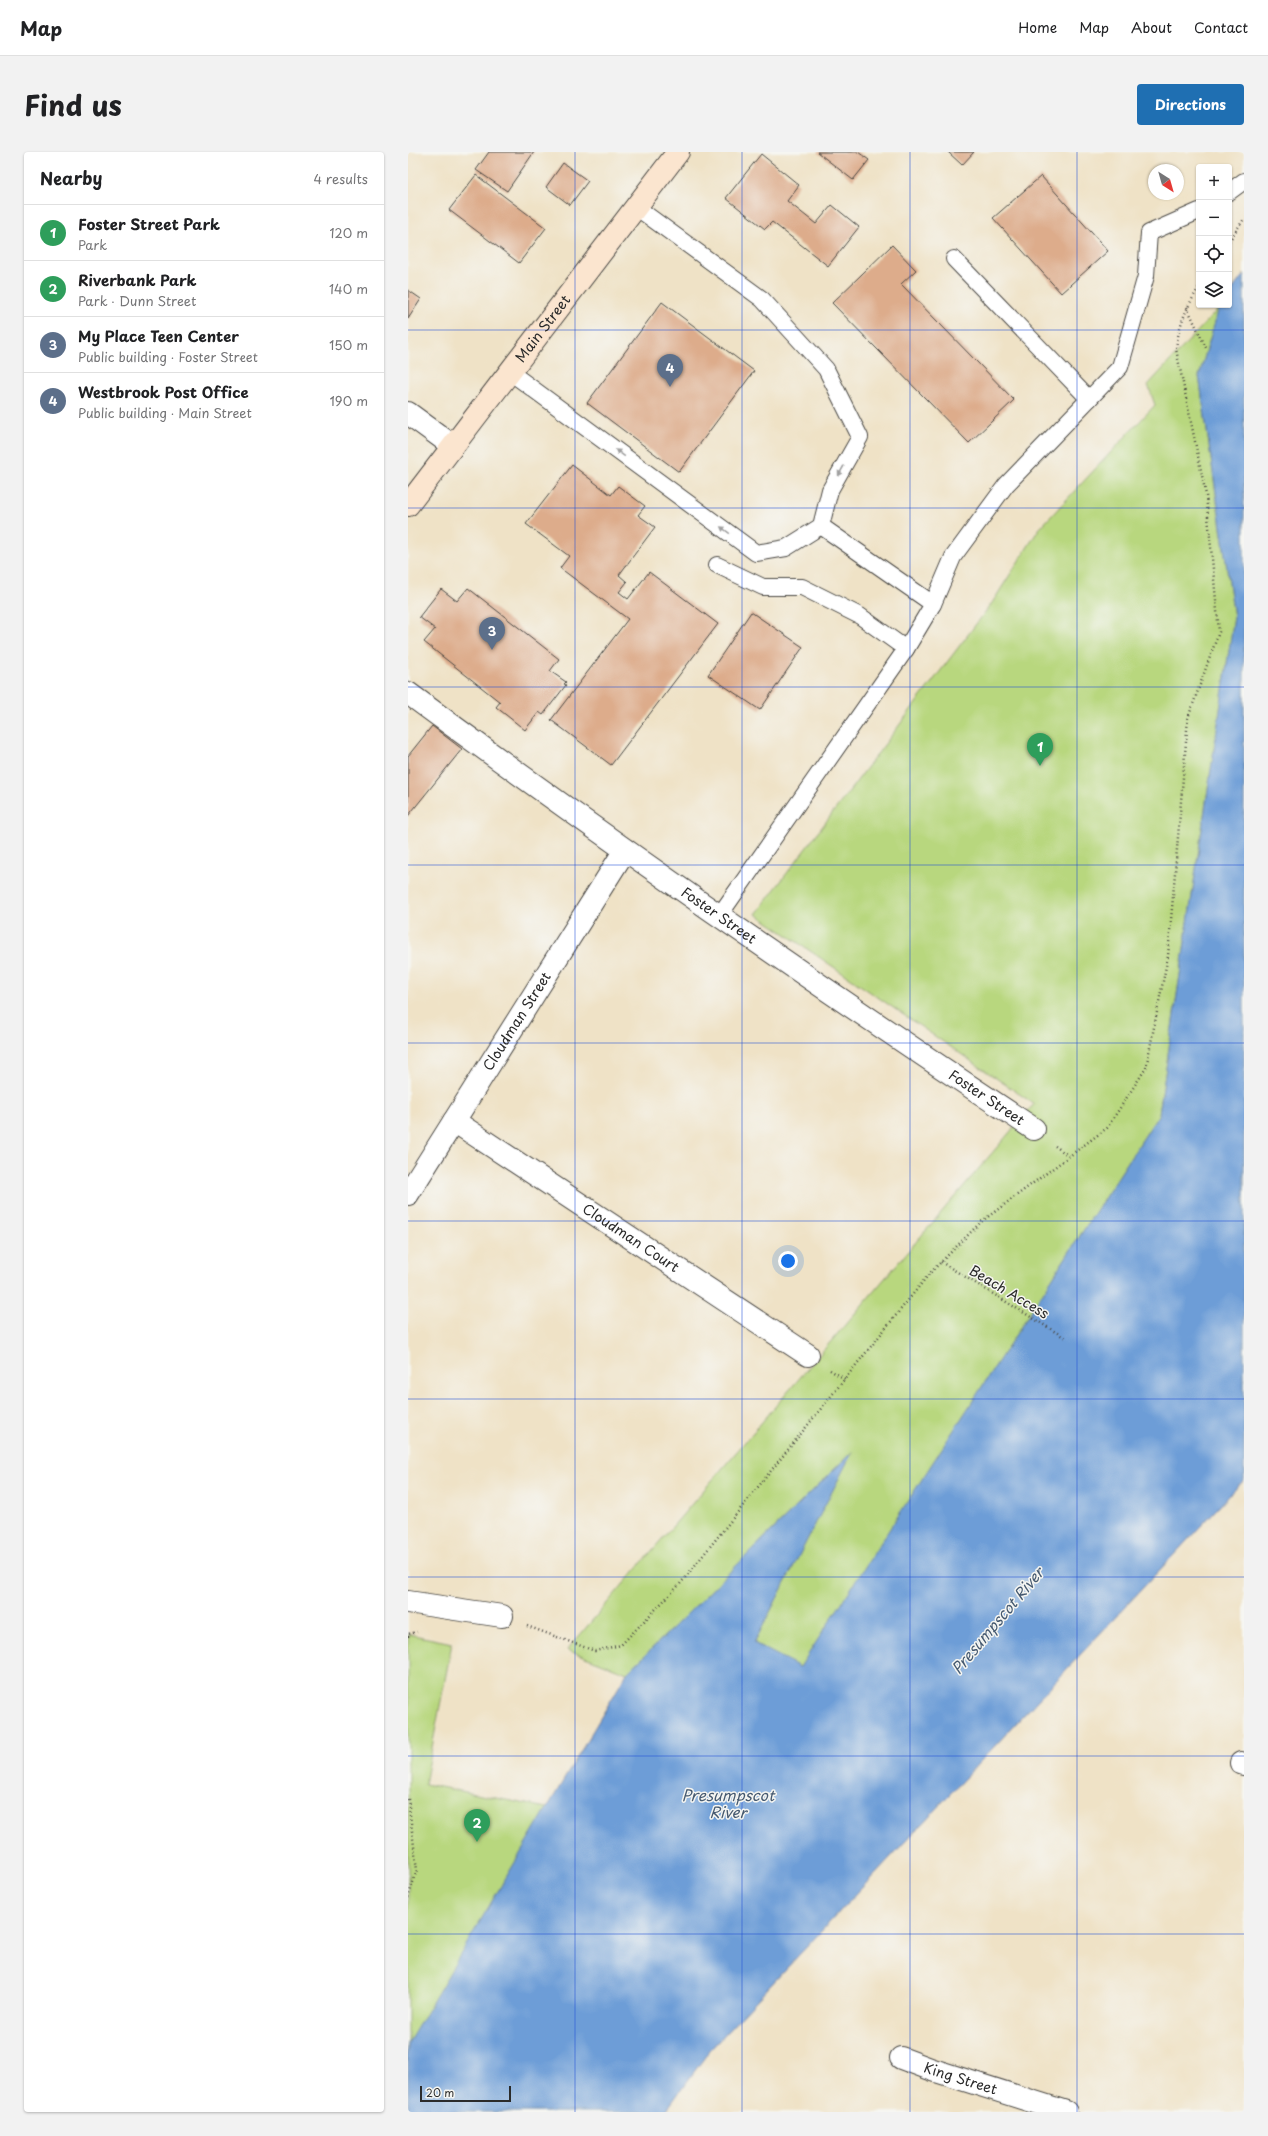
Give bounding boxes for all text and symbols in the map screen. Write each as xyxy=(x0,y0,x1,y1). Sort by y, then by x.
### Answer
text: Map xyxy=(20,14,62,42)
text: Home xyxy=(1018,17,1057,38)
text: Map xyxy=(1079,17,1109,38)
text: About xyxy=(1131,17,1172,38)
text: Contact xyxy=(1194,17,1248,38)
text: Find us xyxy=(24,83,122,126)
button: Directions xyxy=(1137,84,1244,125)
north arrow xyxy=(1148,164,1184,200)
map controls xyxy=(1196,164,1232,308)
button: + xyxy=(1196,164,1232,200)
text: Nearby xyxy=(40,165,102,191)
text: 4 results xyxy=(314,169,368,188)
button: − xyxy=(1196,200,1232,236)
text: Foster Street Park xyxy=(78,212,220,235)
text: 1 xyxy=(50,223,56,242)
text: 120 m xyxy=(329,223,368,242)
text: Park xyxy=(78,235,107,254)
button: locate xyxy=(1196,236,1232,272)
text: Riverbank Park xyxy=(78,268,197,291)
button: layers xyxy=(1196,272,1232,308)
text: 2 xyxy=(48,279,58,298)
text: 140 m xyxy=(329,279,368,298)
street label: Main Street xyxy=(510,290,575,366)
text: Park · Dunn Street xyxy=(78,291,196,310)
text: My Place Teen Center xyxy=(78,324,239,347)
text: 3 xyxy=(49,335,57,354)
text: 150 m xyxy=(329,335,368,354)
text: Public building · Foster Street xyxy=(78,347,258,366)
pin: 4 xyxy=(657,354,683,387)
text: Westbrook Post Office xyxy=(78,380,249,403)
text: 4 xyxy=(49,391,57,410)
text: 190 m xyxy=(329,391,368,410)
text: Public building · Main Street xyxy=(78,403,252,422)
one-way arrow xyxy=(615,449,626,457)
one-way arrow xyxy=(837,465,844,477)
one-way arrow xyxy=(719,526,730,534)
pin: 3 xyxy=(479,617,505,650)
pin: 1 xyxy=(1027,733,1053,766)
street label: Foster Street xyxy=(677,881,761,949)
street label: Cloudman Street xyxy=(477,968,556,1075)
street label: Foster Street xyxy=(945,1064,1029,1130)
street label: Cloudman Court xyxy=(579,1198,684,1277)
your location xyxy=(778,1251,798,1271)
street label: Beach Access xyxy=(965,1259,1054,1324)
water label: Presumpscot River xyxy=(945,1560,1050,1678)
water label: Presumpscot River xyxy=(682,1783,776,1823)
pin: 2 xyxy=(464,1809,490,1842)
street label: King Street xyxy=(921,2057,1000,2100)
scale bar xyxy=(420,2084,511,2103)
text: 20 m xyxy=(426,2084,454,2101)

